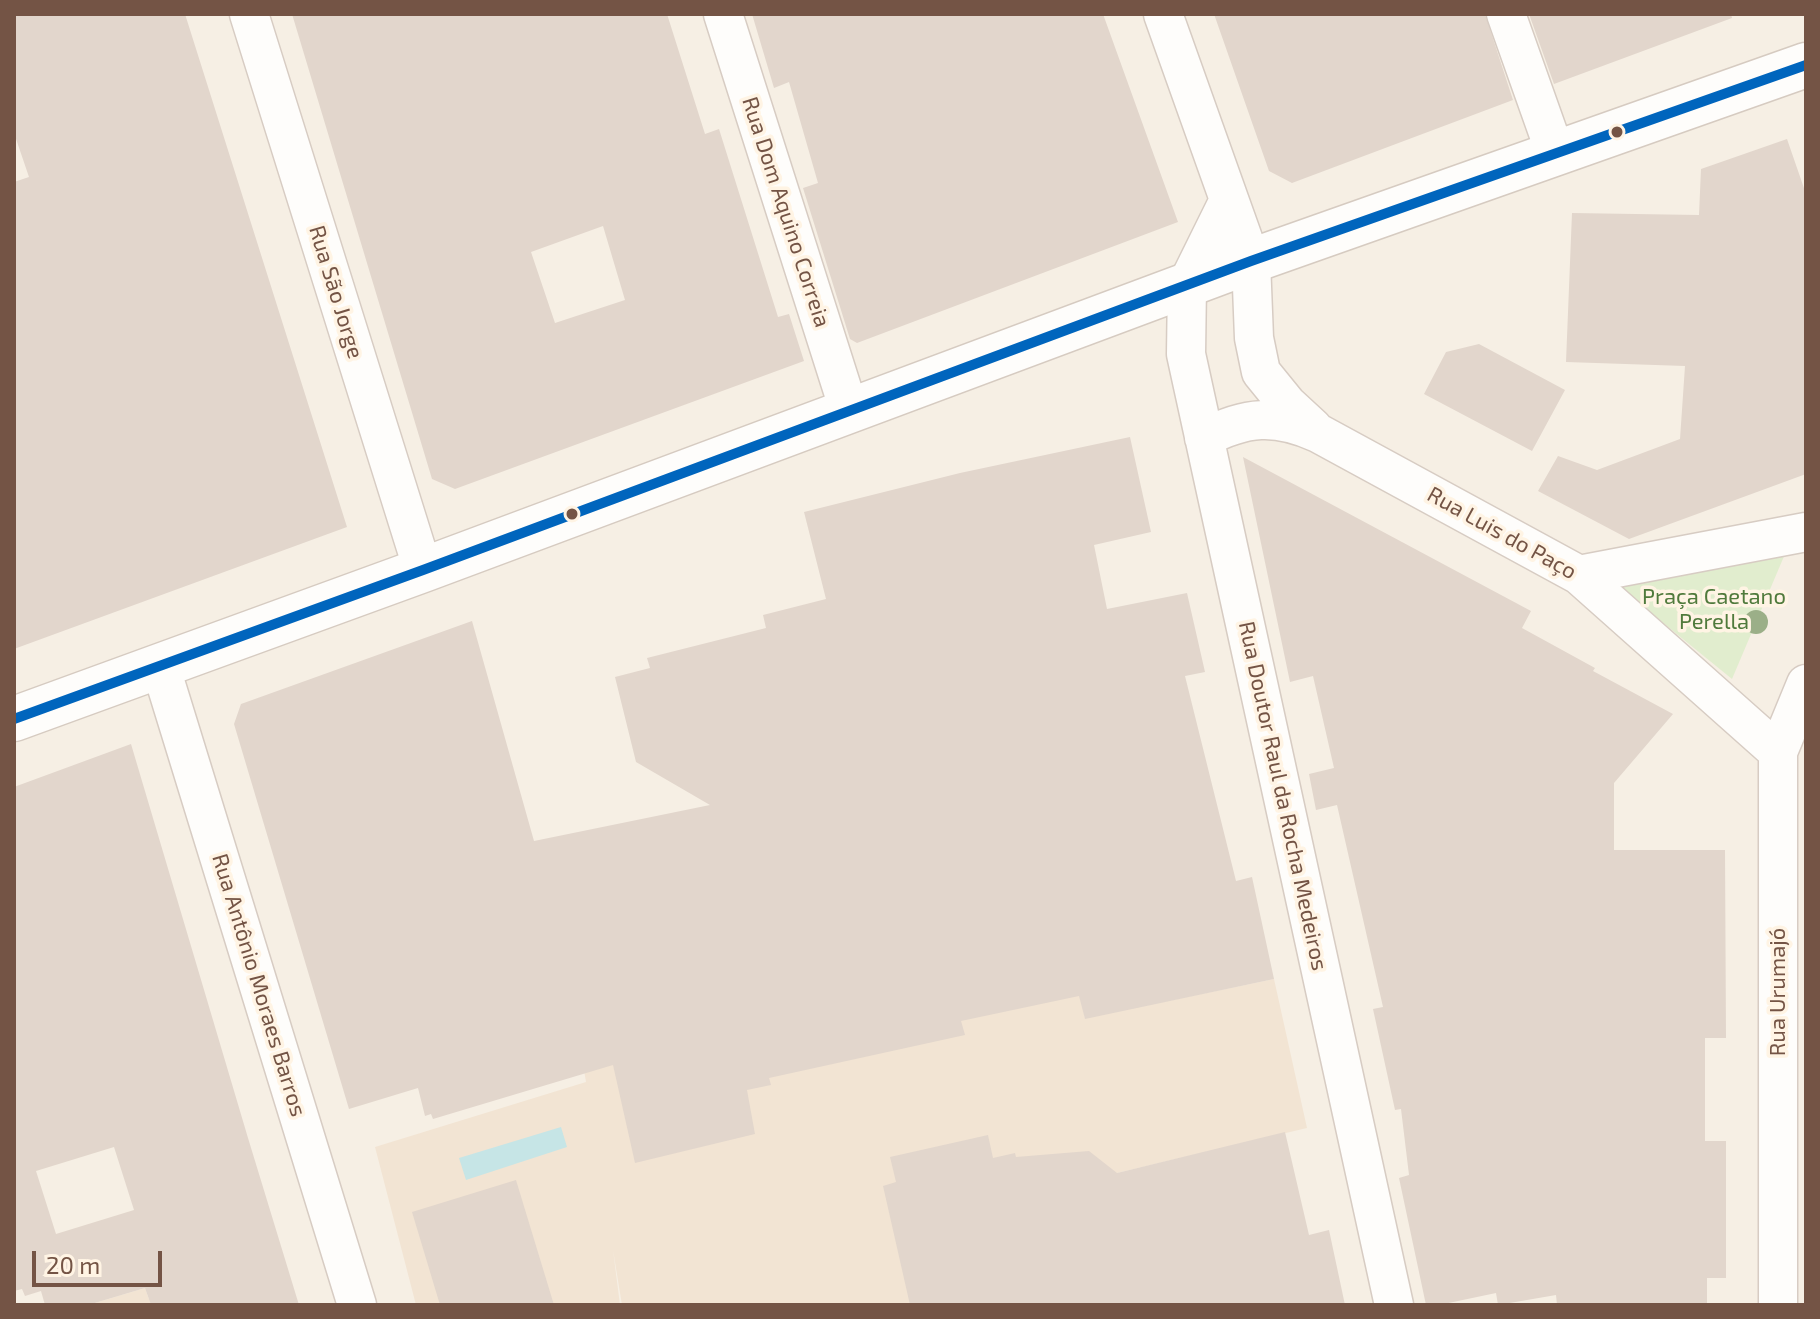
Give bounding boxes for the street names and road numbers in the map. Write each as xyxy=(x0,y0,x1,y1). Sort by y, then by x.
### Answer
street label: Rua Dom Aquino Correia xyxy=(736,94,836,330)
street label: Rua São Jorge xyxy=(303,222,369,362)
street label: Rua Luis do Paço xyxy=(1423,481,1581,585)
street label: Rua Doutor Raul da Rocha Medeiros xyxy=(1233,619,1333,973)
street label: Rua Antônio Moraes Barros xyxy=(206,850,312,1120)
street label: Rua Urumajó xyxy=(1765,928,1791,1056)

